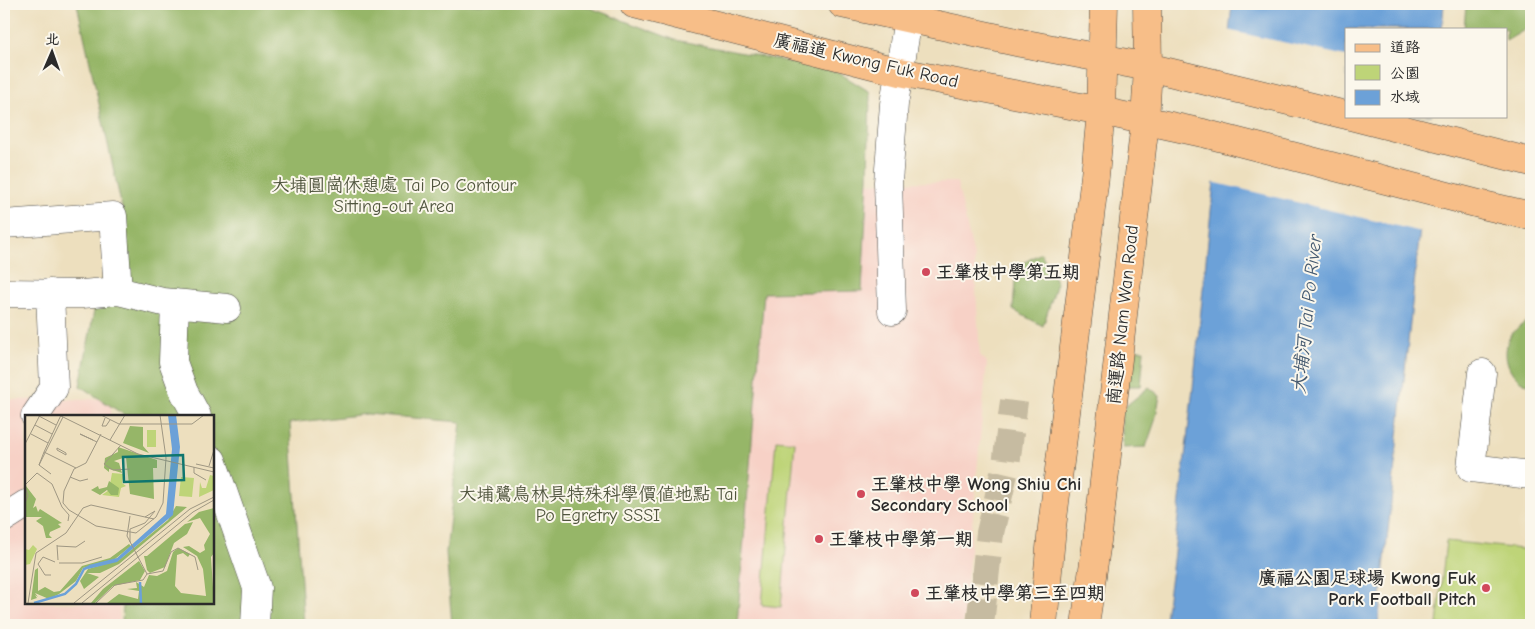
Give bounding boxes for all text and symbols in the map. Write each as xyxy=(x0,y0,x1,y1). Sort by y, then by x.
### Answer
north arrow xyxy=(28,28,78,78)
legend xyxy=(1345,28,1508,118)
street label: 廣福道 Kwong Fuk Road xyxy=(772,30,960,92)
text: 北 xyxy=(45,31,60,48)
text: 道路 xyxy=(1390,38,1420,56)
text: 公園 xyxy=(1390,64,1420,82)
text: 水域 xyxy=(1390,88,1420,106)
park label: 大埔圓崗休憩處 Tai Po Contour Sitting-out Area xyxy=(272,175,517,217)
street label: 南運路 Nam Wan Road xyxy=(1103,224,1143,406)
water label: 大埔河 Tai Po River xyxy=(1288,232,1326,395)
place label: 王肇枝中學第五期 xyxy=(936,262,1080,283)
marker: 王肇枝中學第五期 xyxy=(920,266,932,278)
inset map xyxy=(25,415,214,604)
place label: 王肇枝中學 Wong Shiu Chi Secondary School xyxy=(871,474,1081,516)
park label: 大埔鷺鳥林具特殊科學價值地點 Tai Po Egretry SSSI xyxy=(458,484,738,526)
marker: 王肇枝中學 Wong Shiu Chi Secondary School xyxy=(855,488,867,500)
place label: 王肇枝中學第一期 xyxy=(829,529,973,550)
marker: 王肇枝中學第一期 xyxy=(813,533,825,545)
place label: 廣福公園足球場 Kwong Fuk Park Football Pitch xyxy=(1258,568,1476,610)
marker: 廣福公園足球場 Kwong Fuk Park Football Pitch xyxy=(1480,582,1492,594)
place label: 王肇枝中學第三至四期 xyxy=(925,583,1105,604)
marker: 王肇枝中學第三至四期 xyxy=(909,587,921,599)

